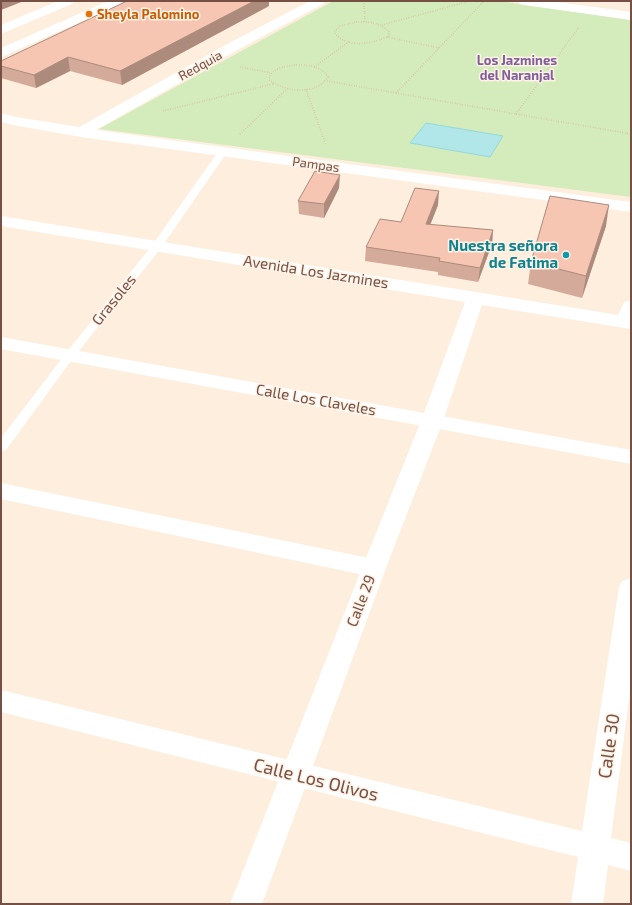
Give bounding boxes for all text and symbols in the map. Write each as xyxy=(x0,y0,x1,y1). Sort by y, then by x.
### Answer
place label: Sheyla Palomino xyxy=(97,6,200,22)
marker: Sheyla Palomino xyxy=(84,9,94,19)
street label: Redquia xyxy=(175,46,225,84)
district label: Los Jazmines del Naranjal xyxy=(477,52,557,83)
street label: Pampas xyxy=(291,153,341,175)
place label: Nuestra señora de Fatima xyxy=(448,236,558,271)
marker: Nuestra señora de Fatima xyxy=(561,250,571,260)
street label: Avenida Los Jazmines xyxy=(242,251,390,291)
street label: Grasoles xyxy=(87,270,139,328)
street label: Calle Los Claveles xyxy=(255,380,378,418)
street label: Calle 29 xyxy=(342,572,378,629)
street label: Calle 30 xyxy=(593,712,623,780)
street label: Calle Los Olivos xyxy=(252,753,381,805)

